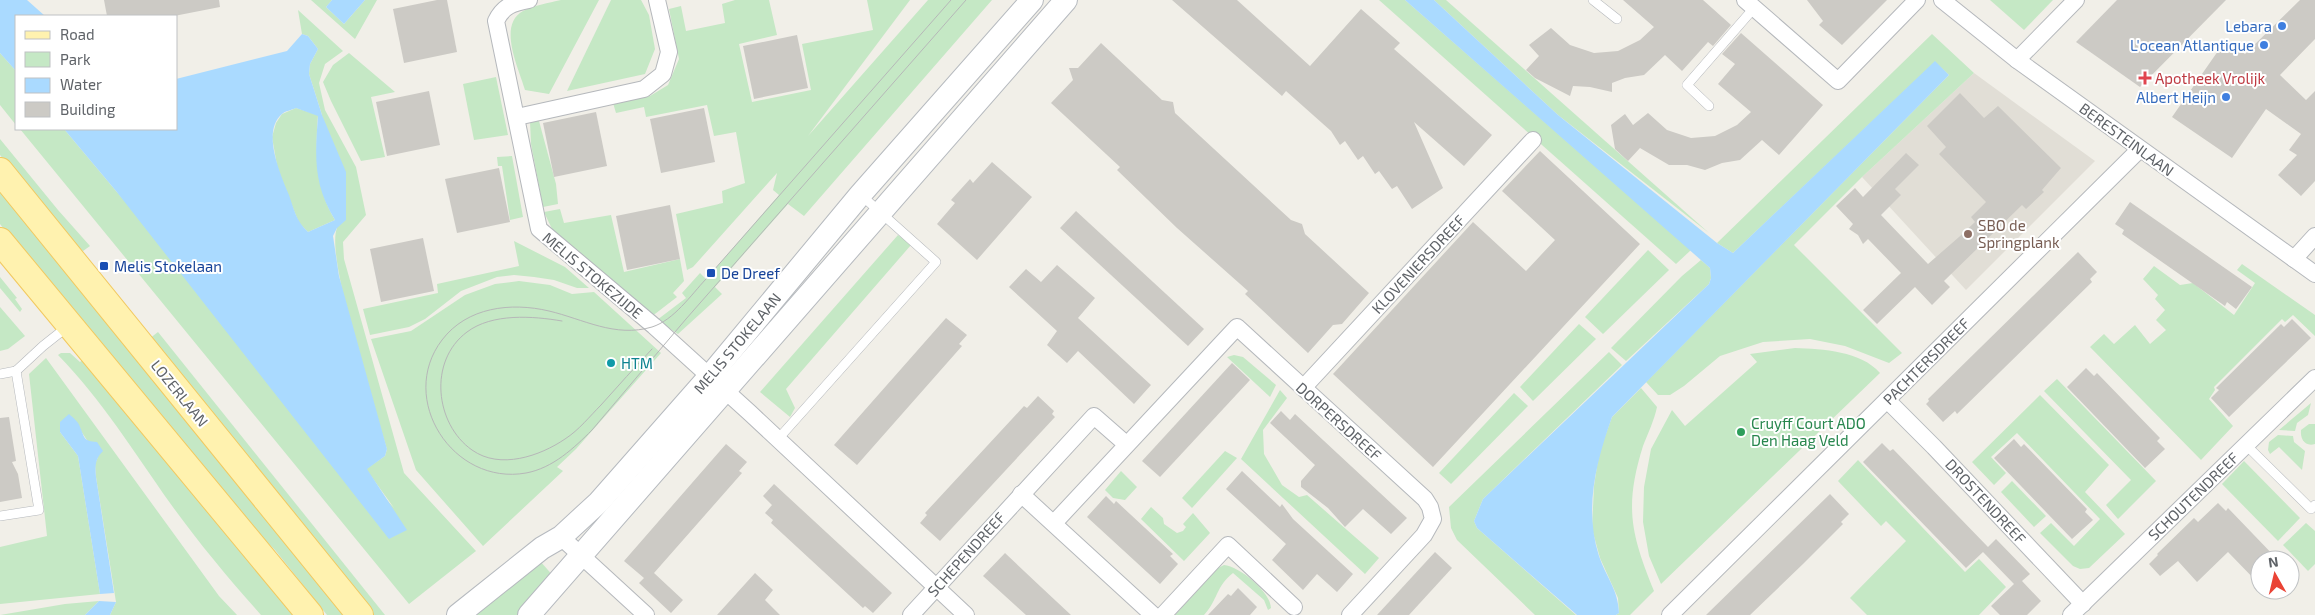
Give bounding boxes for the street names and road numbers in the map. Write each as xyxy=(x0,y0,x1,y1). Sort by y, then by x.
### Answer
street label: BERESTEINLAAN xyxy=(2076,99,2178,179)
street label: KLOVENIERSDREEF xyxy=(1368,211,1468,317)
street label: MELIS STOKEZIJDE xyxy=(539,228,647,322)
street label: MELIS STOKELAAN xyxy=(690,289,784,397)
street label: PACHTERSDREEF xyxy=(1879,314,1973,408)
street label: LOZERLAAN xyxy=(148,356,212,430)
street label: DORPERSDREEF xyxy=(1293,378,1385,464)
street label: SCHOUTENDREEF xyxy=(2144,448,2242,544)
street label: DROSTENDREEF xyxy=(1942,455,2030,547)
street label: SCHEPENDREEF xyxy=(923,508,1009,600)

